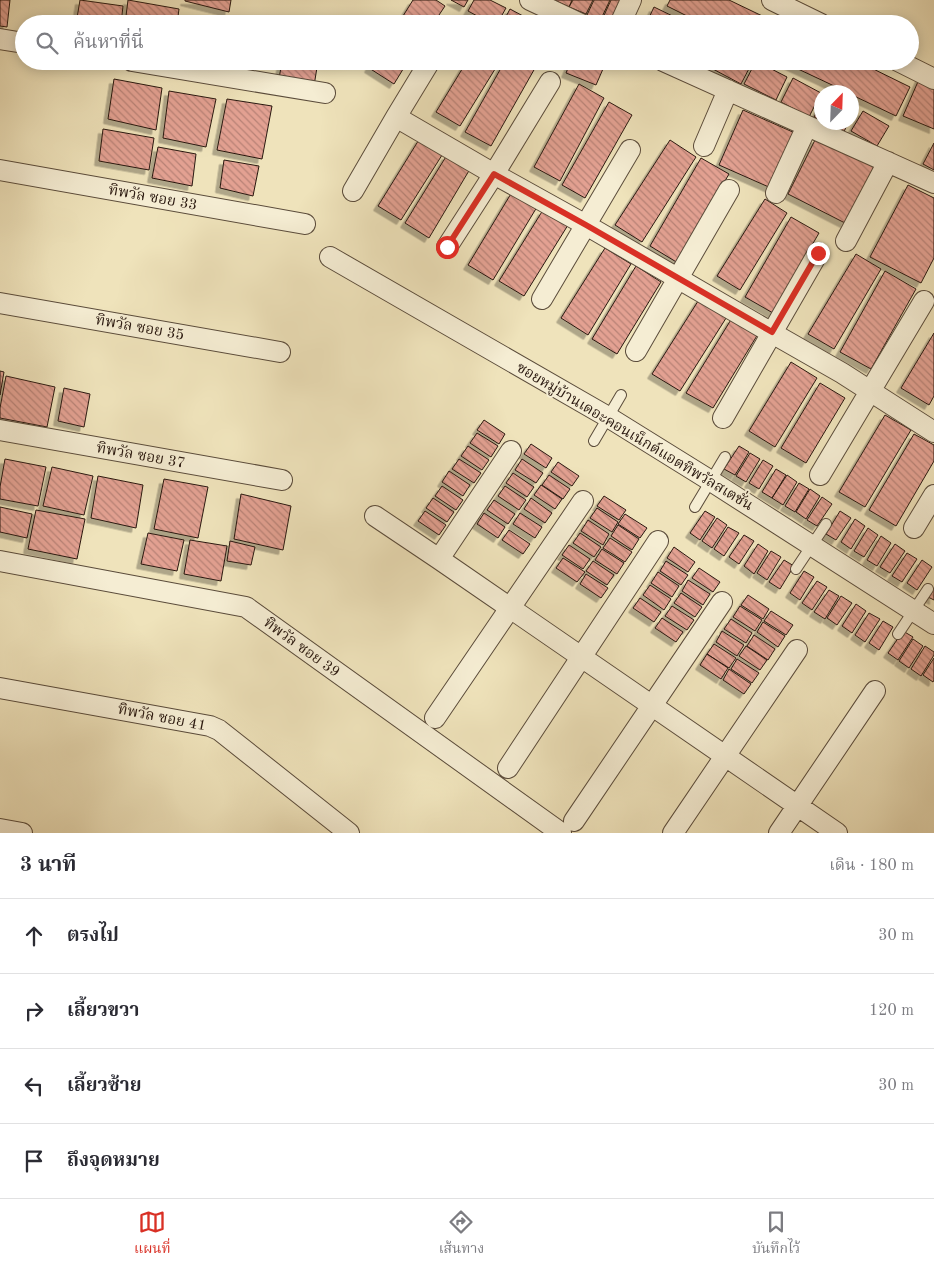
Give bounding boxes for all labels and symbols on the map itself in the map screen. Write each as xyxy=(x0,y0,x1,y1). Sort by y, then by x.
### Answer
north arrow xyxy=(814,85,859,130)
street label: ทิพวัล ซอย 33 xyxy=(107,181,199,214)
route start xyxy=(436,236,459,259)
route end xyxy=(807,242,830,265)
street label: ทิพวัล ซอย 35 xyxy=(94,311,186,344)
street label: ซอยหมู่บ้านเดอะคอนเน็กต์แอตทิพวัลสเตชั่น xyxy=(513,356,758,515)
street label: ทิพวัล ซอย 37 xyxy=(95,439,187,472)
street label: ทิพวัล ซอย 39 xyxy=(260,614,343,681)
street label: ทิพวัล ซอย 41 xyxy=(116,701,208,734)

